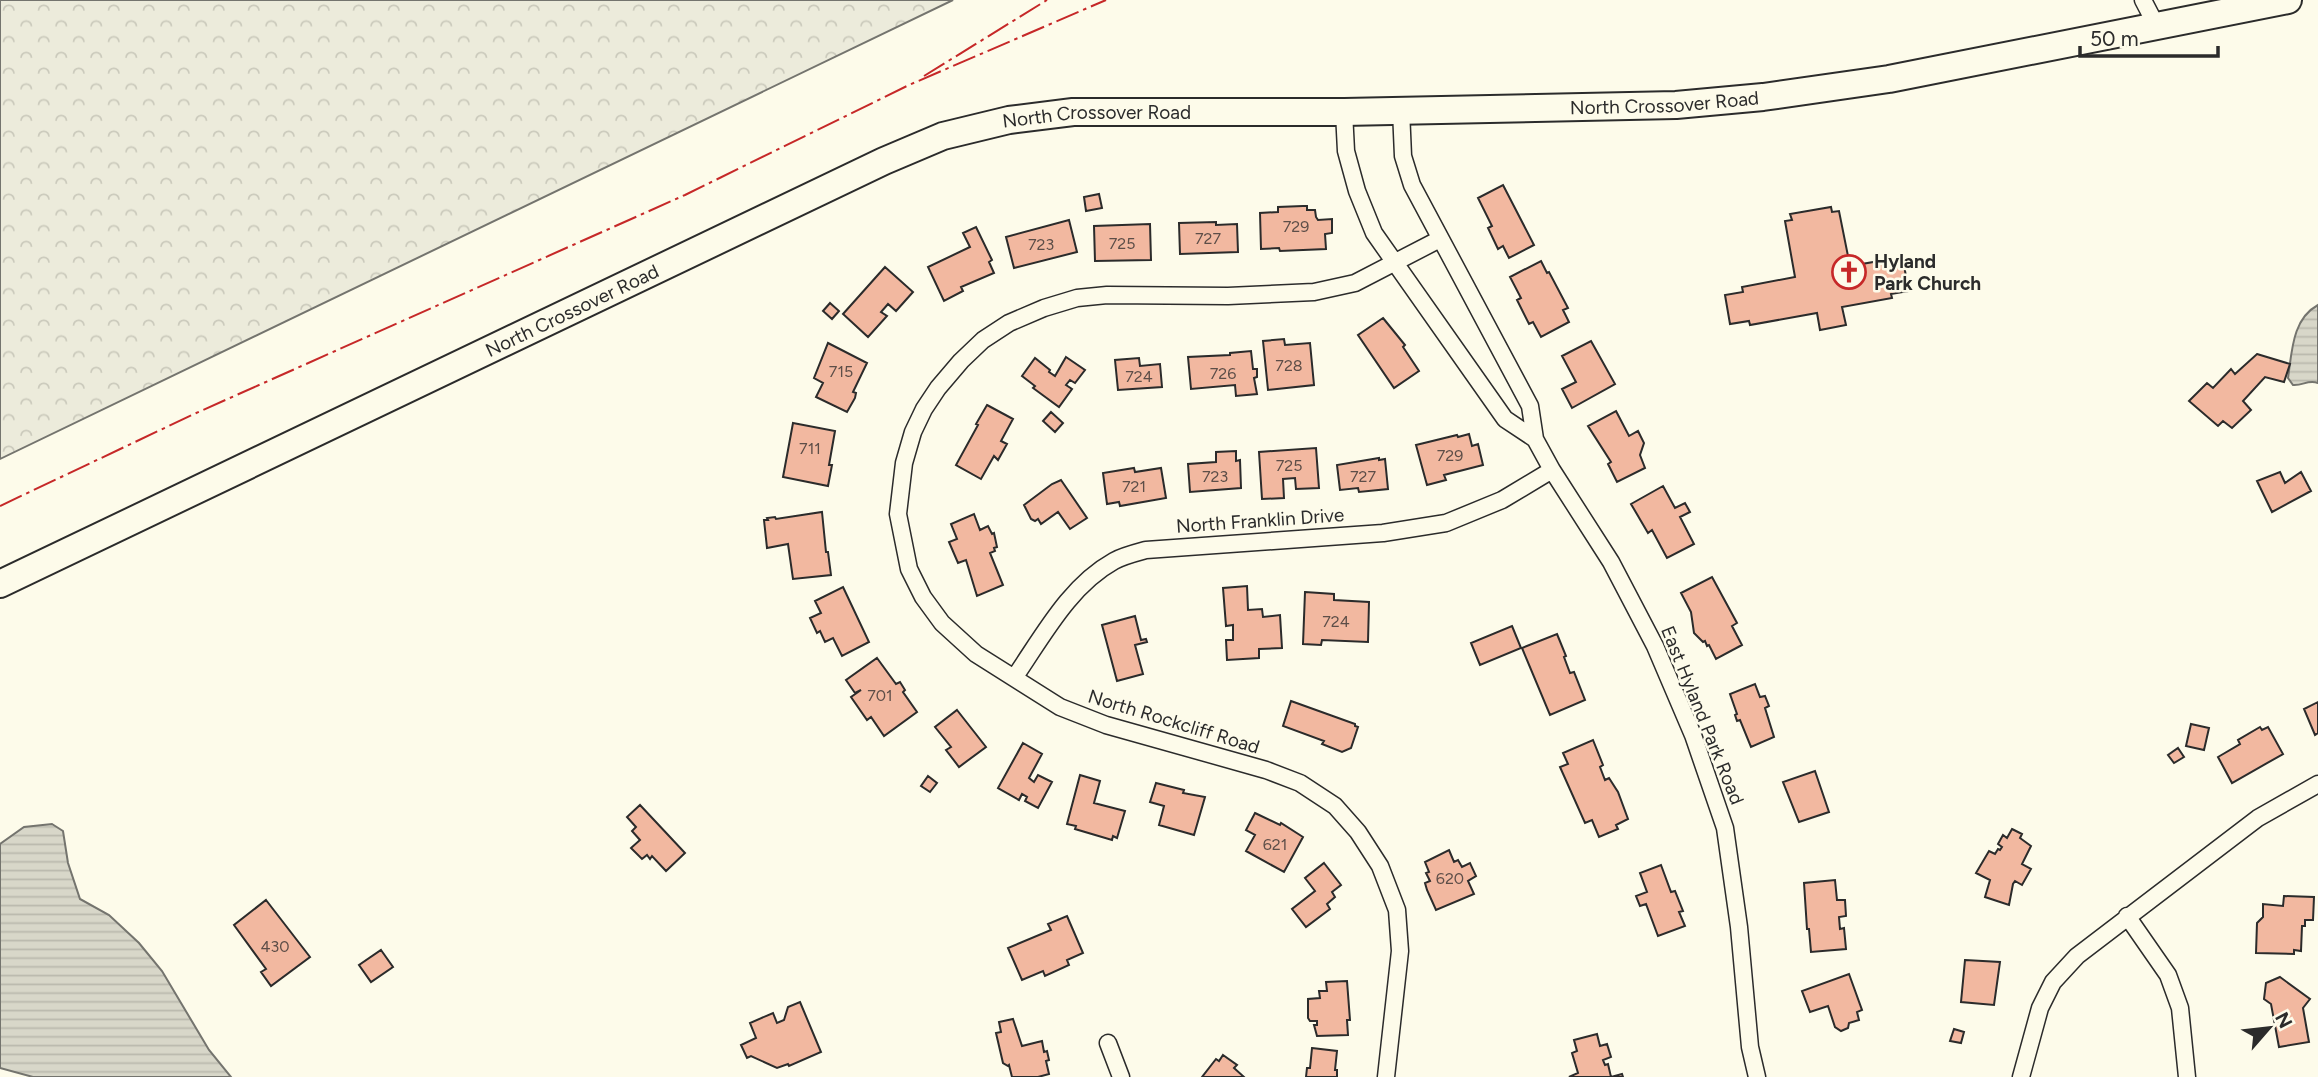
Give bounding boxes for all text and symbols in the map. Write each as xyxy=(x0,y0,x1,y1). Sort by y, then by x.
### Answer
scale bar xyxy=(2080,14,2218,58)
text: 50 m xyxy=(2090,26,2139,51)
street label: North Crossover Road xyxy=(1570,86,1760,119)
street label: North Crossover Road xyxy=(1001,101,1191,133)
house number: 729 xyxy=(1283,217,1309,236)
house number: 727 xyxy=(1195,229,1221,248)
house number: 725 xyxy=(1109,234,1135,253)
house number: 723 xyxy=(1028,235,1054,254)
place label: Hyland Park Church xyxy=(1874,250,1981,295)
church icon: Hyland Park Church xyxy=(1830,253,1868,291)
street label: North Crossover Road xyxy=(482,260,662,362)
house number: 728 xyxy=(1275,356,1303,375)
house number: 715 xyxy=(829,362,853,381)
house number: 726 xyxy=(1210,364,1236,383)
house number: 724 xyxy=(1125,367,1153,386)
house number: 711 xyxy=(799,439,821,458)
house number: 729 xyxy=(1437,446,1463,465)
house number: 725 xyxy=(1276,456,1302,475)
house number: 723 xyxy=(1202,467,1228,486)
house number: 727 xyxy=(1350,467,1376,486)
house number: 721 xyxy=(1122,477,1146,496)
street label: North Franklin Drive xyxy=(1175,503,1345,538)
house number: 724 xyxy=(1322,612,1350,631)
street label: East Hyland Park Road xyxy=(1656,622,1749,808)
street label: North Rockcliff Road xyxy=(1085,684,1262,759)
house number: 701 xyxy=(867,686,893,705)
house number: 621 xyxy=(1263,835,1287,854)
house number: 620 xyxy=(1436,869,1464,888)
house number: 430 xyxy=(261,937,289,956)
north arrow xyxy=(2234,993,2304,1063)
text: N xyxy=(2270,1008,2297,1032)

